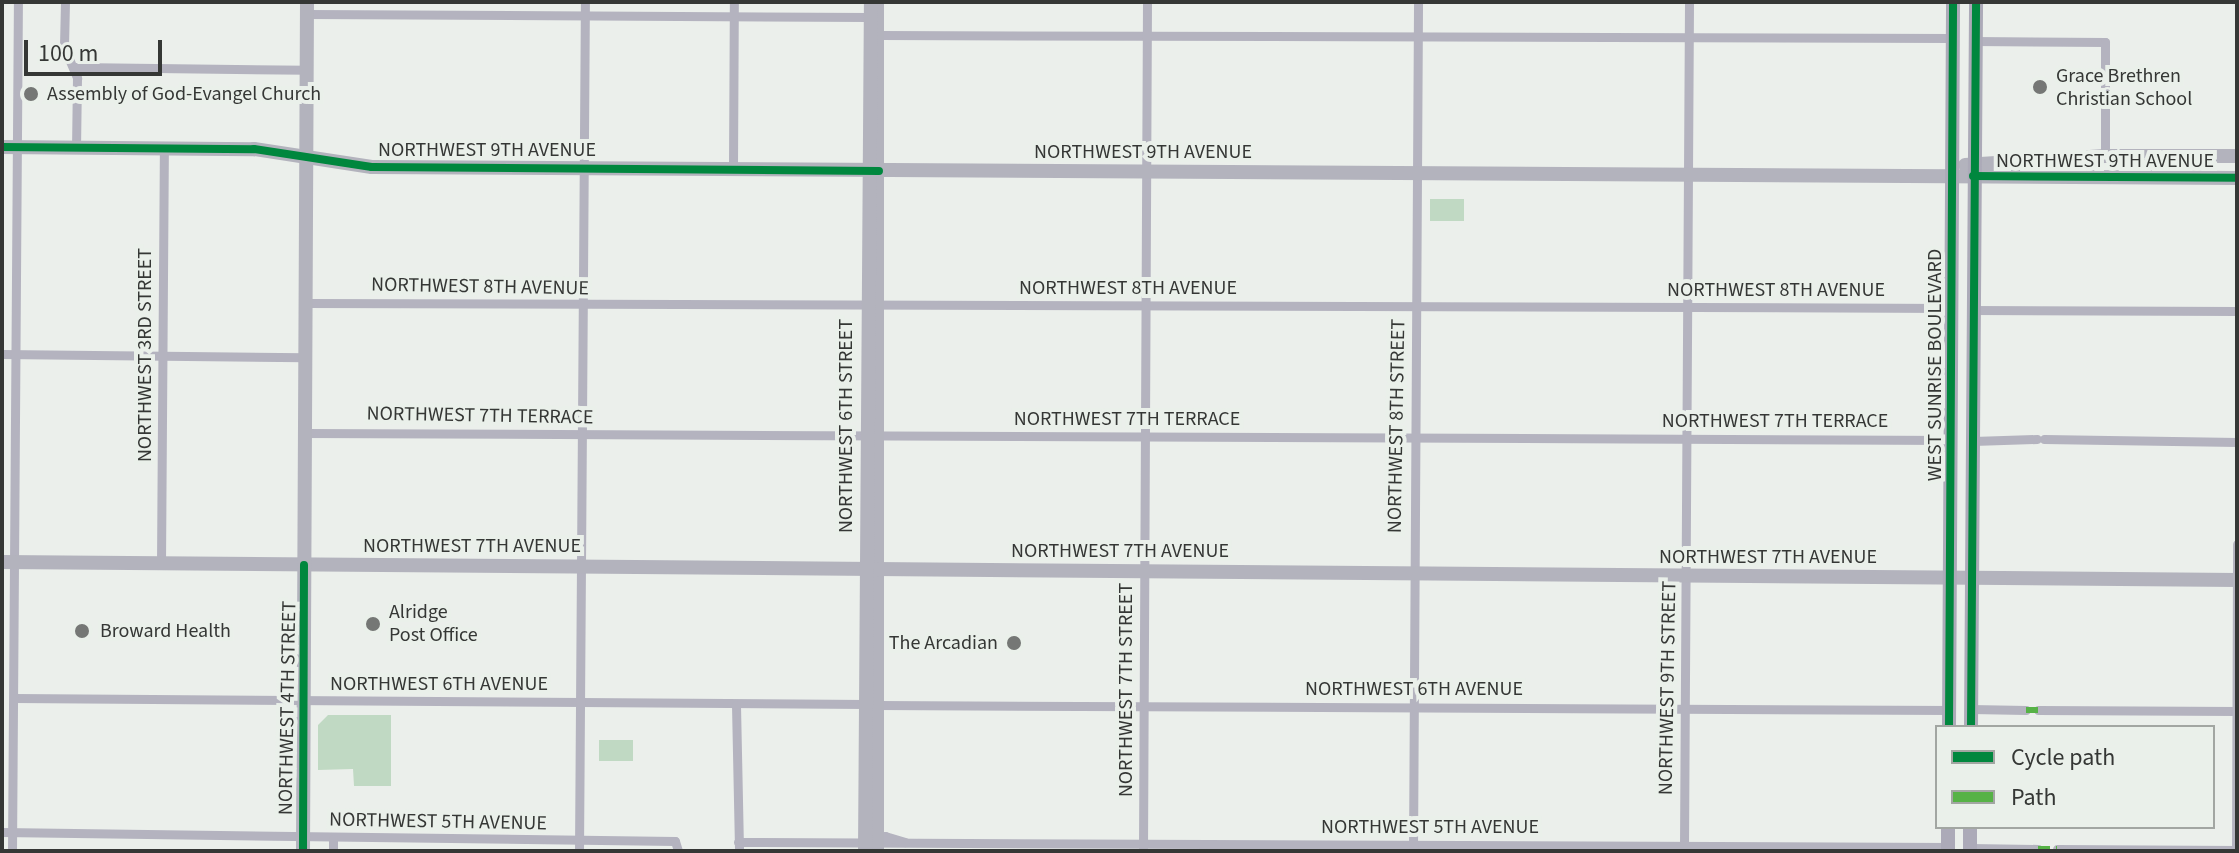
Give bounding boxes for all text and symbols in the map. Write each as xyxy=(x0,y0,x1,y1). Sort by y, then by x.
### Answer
scale bar xyxy=(28,24,166,74)
text: 100 m xyxy=(38,36,98,71)
place label: Grace Brethren Christian School xyxy=(2056,64,2192,111)
marker: Grace Brethren Christian School xyxy=(2031,78,2049,96)
place label: Assembly of God-Evangel Church xyxy=(47,82,321,106)
marker: Assembly of God-Evangel Church xyxy=(22,85,40,103)
street label: NORTHWEST 9TH AVENUE xyxy=(378,138,596,162)
street label: NORTHWEST 9TH AVENUE xyxy=(1034,140,1252,164)
street label: NORTHWEST 9TH AVENUE xyxy=(1996,149,2214,173)
street label: NORTHWEST 3RD STREET xyxy=(133,248,157,462)
street label: WEST SUNRISE BOULEVARD xyxy=(1923,249,1947,481)
street label: NORTHWEST 8TH AVENUE xyxy=(371,273,589,301)
street label: NORTHWEST 8TH AVENUE xyxy=(1019,276,1237,300)
street label: NORTHWEST 8TH AVENUE xyxy=(1667,278,1885,302)
street label: NORTHWEST 6TH STREET xyxy=(834,319,858,533)
street label: NORTHWEST 8TH STREET xyxy=(1383,319,1411,533)
street label: NORTHWEST 7TH TERRACE xyxy=(367,402,593,430)
street label: NORTHWEST 7TH TERRACE xyxy=(1014,407,1240,431)
street label: NORTHWEST 7TH TERRACE xyxy=(1662,409,1888,433)
street label: NORTHWEST 7TH AVENUE xyxy=(363,534,581,558)
street label: NORTHWEST 7TH AVENUE xyxy=(1011,539,1229,563)
street label: NORTHWEST 7TH AVENUE xyxy=(1659,545,1877,569)
street label: NORTHWEST 9TH STREET xyxy=(1654,581,1682,795)
street label: NORTHWEST 7TH STREET xyxy=(1114,583,1138,797)
place label: Alridge Post Office xyxy=(389,600,478,647)
street label: NORTHWEST 4TH STREET xyxy=(274,601,302,815)
marker: Alridge Post Office xyxy=(364,615,382,633)
place label: Broward Health xyxy=(100,619,231,643)
marker: Broward Health xyxy=(71,620,93,642)
place label: The Arcadian xyxy=(889,631,998,655)
marker: The Arcadian xyxy=(1005,634,1023,652)
street label: NORTHWEST 6TH AVENUE xyxy=(330,672,548,696)
street label: NORTHWEST 6TH AVENUE xyxy=(1305,677,1523,701)
legend xyxy=(1935,725,2215,829)
text: Cycle path xyxy=(2011,740,2115,775)
text: Path xyxy=(2011,780,2057,815)
street label: NORTHWEST 5TH AVENUE xyxy=(329,808,547,836)
street label: NORTHWEST 5TH AVENUE xyxy=(1321,815,1539,839)

